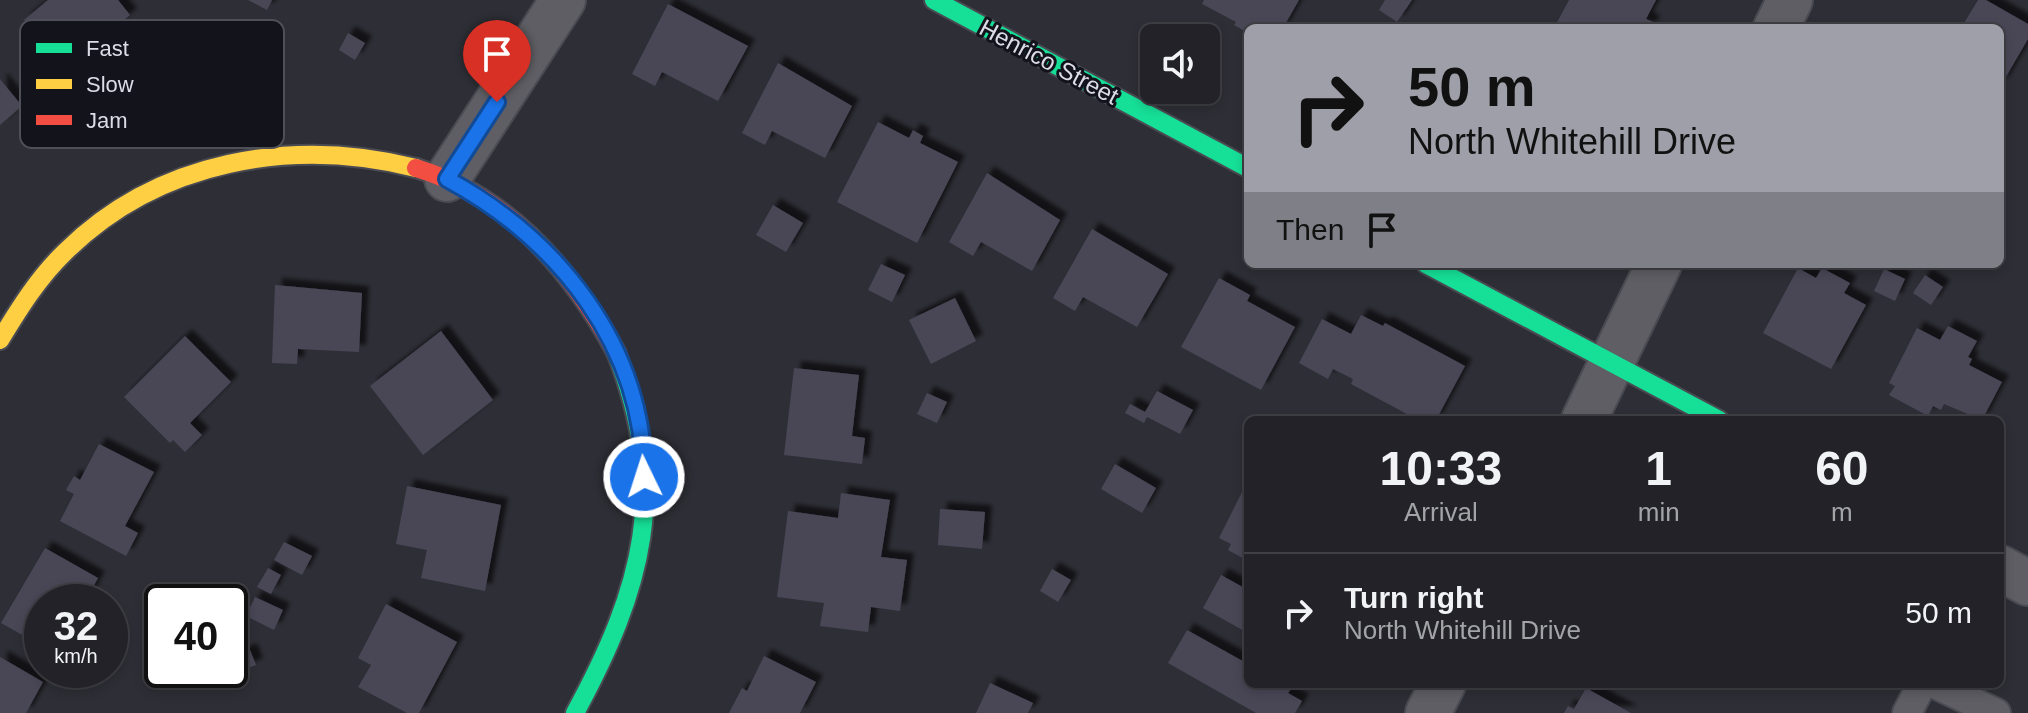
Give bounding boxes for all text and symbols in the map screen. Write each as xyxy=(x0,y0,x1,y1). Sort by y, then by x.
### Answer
street label: Henrico Street xyxy=(975,14,1124,110)
legend xyxy=(20,20,284,148)
pin xyxy=(463,20,531,102)
map controls xyxy=(1140,24,1220,104)
button: sound xyxy=(1140,24,1220,104)
icon: arrive xyxy=(475,32,519,76)
text: Fast xyxy=(86,36,129,61)
text: 50 m xyxy=(1408,55,1536,118)
icon: right xyxy=(1276,56,1380,160)
text: Slow xyxy=(86,72,134,97)
text: Jam xyxy=(86,108,128,133)
text: North Whitehill Drive xyxy=(1408,121,1736,162)
icon: arrive xyxy=(1360,208,1404,252)
text: Then xyxy=(1276,213,1344,246)
position arrow xyxy=(602,435,686,519)
text: 10:33 xyxy=(1379,442,1502,495)
text: 1 xyxy=(1645,442,1672,495)
text: 60 xyxy=(1815,442,1869,495)
text: Arrival xyxy=(1404,497,1478,527)
text: min xyxy=(1638,497,1680,527)
text: m xyxy=(1831,497,1853,527)
text: Turn right xyxy=(1344,581,1483,614)
speed limit sign: 40 xyxy=(144,584,248,688)
icon: right xyxy=(1276,591,1320,635)
text: 50 m xyxy=(1905,596,1972,629)
text: 32 xyxy=(54,604,98,648)
text: North Whitehill Drive xyxy=(1344,615,1581,645)
text: km/h xyxy=(54,645,98,667)

